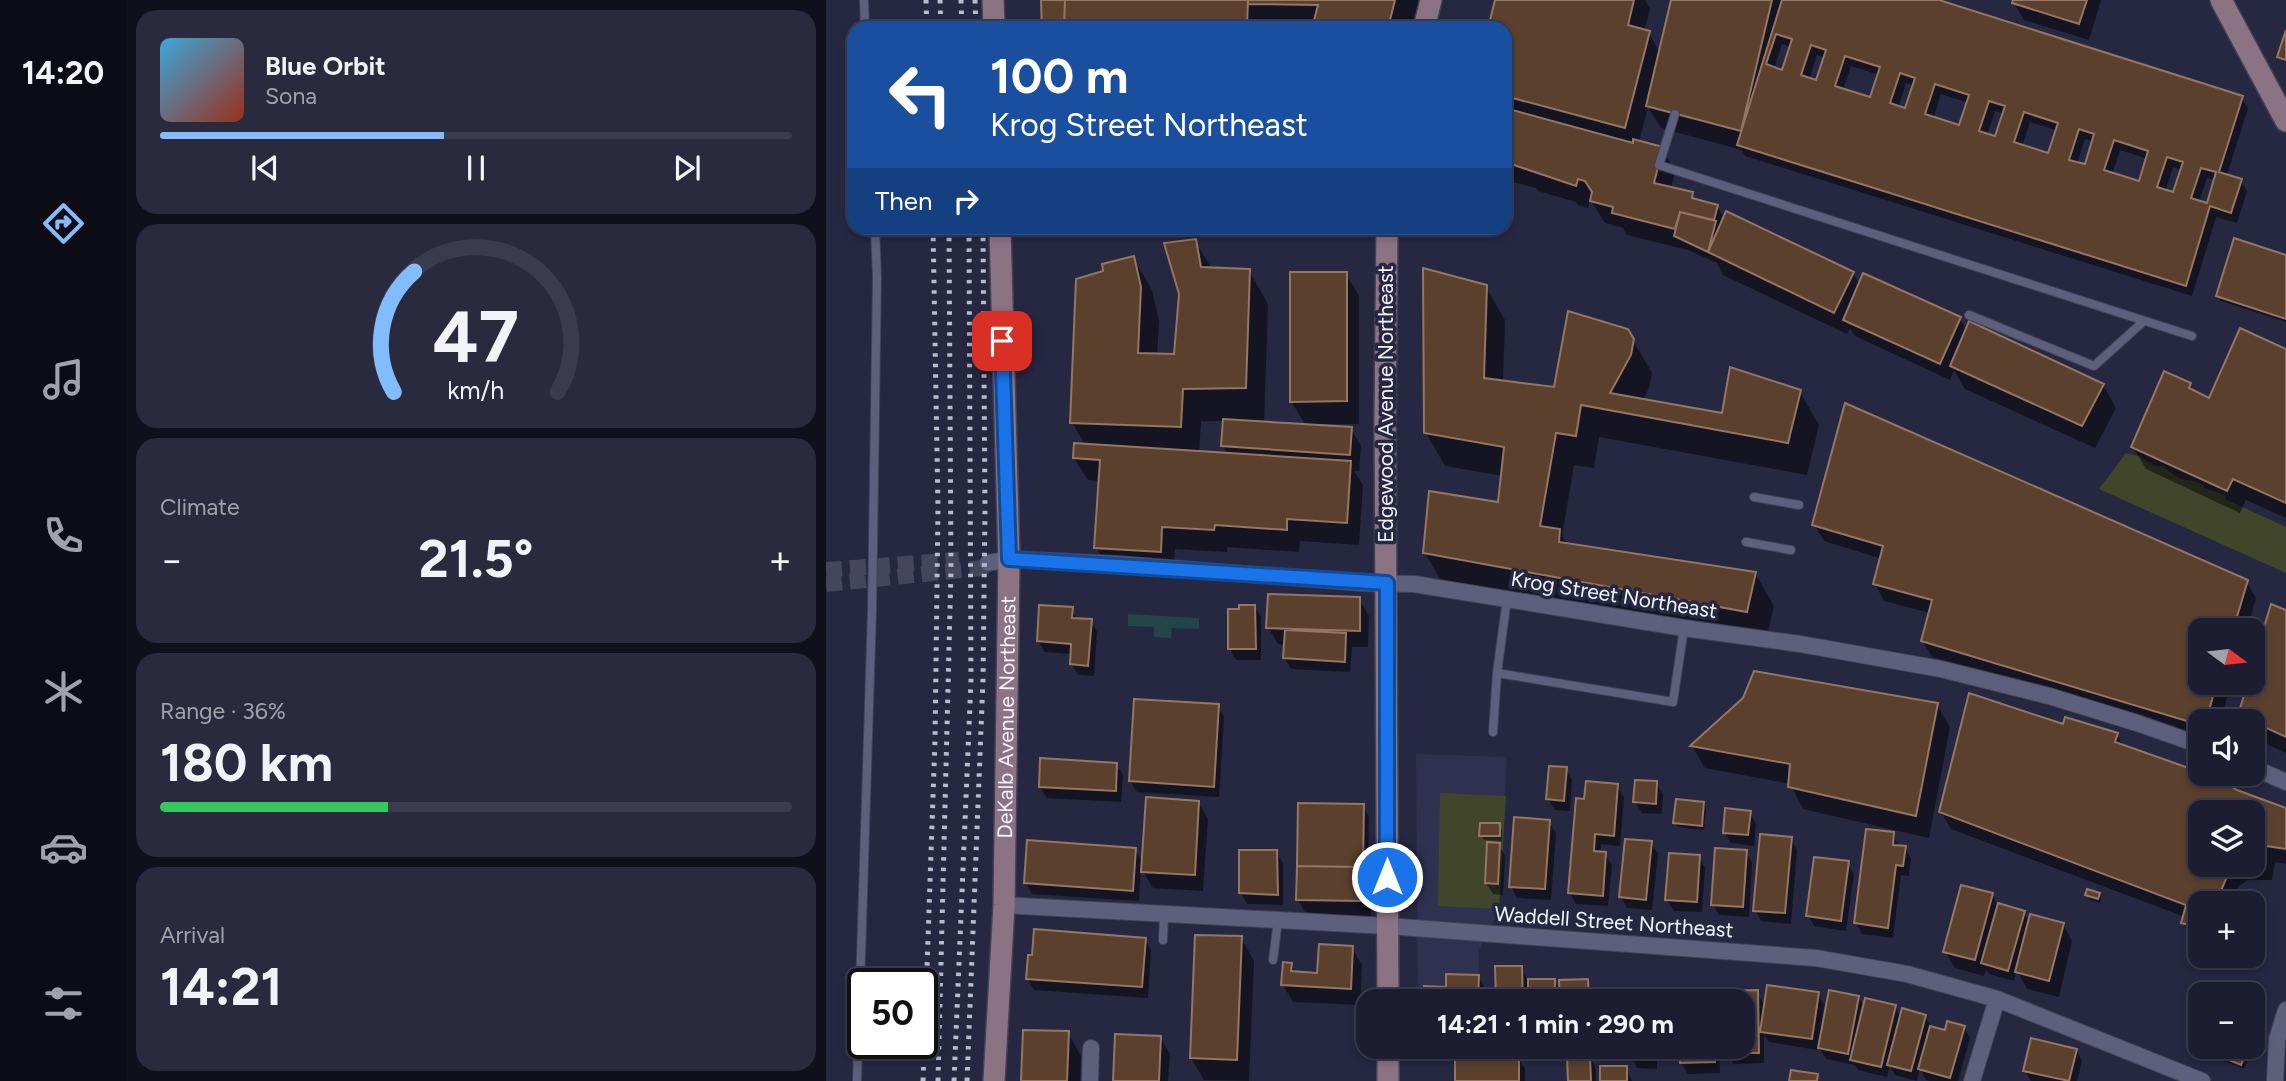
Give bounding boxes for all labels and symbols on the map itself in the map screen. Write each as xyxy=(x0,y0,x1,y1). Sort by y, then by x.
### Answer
street label: Edgewood Avenue Northeast xyxy=(1373,265,1398,543)
pin xyxy=(972,311,1032,371)
street label: Krog Street Northeast xyxy=(1509,566,1719,623)
street label: DeKalb Avenue Northeast xyxy=(992,596,1020,839)
north arrow xyxy=(2188,618,2264,695)
position arrow xyxy=(1350,840,1424,914)
street label: Waddell Street Northeast xyxy=(1494,901,1734,942)
speed limit sign: 50 xyxy=(847,968,938,1059)

